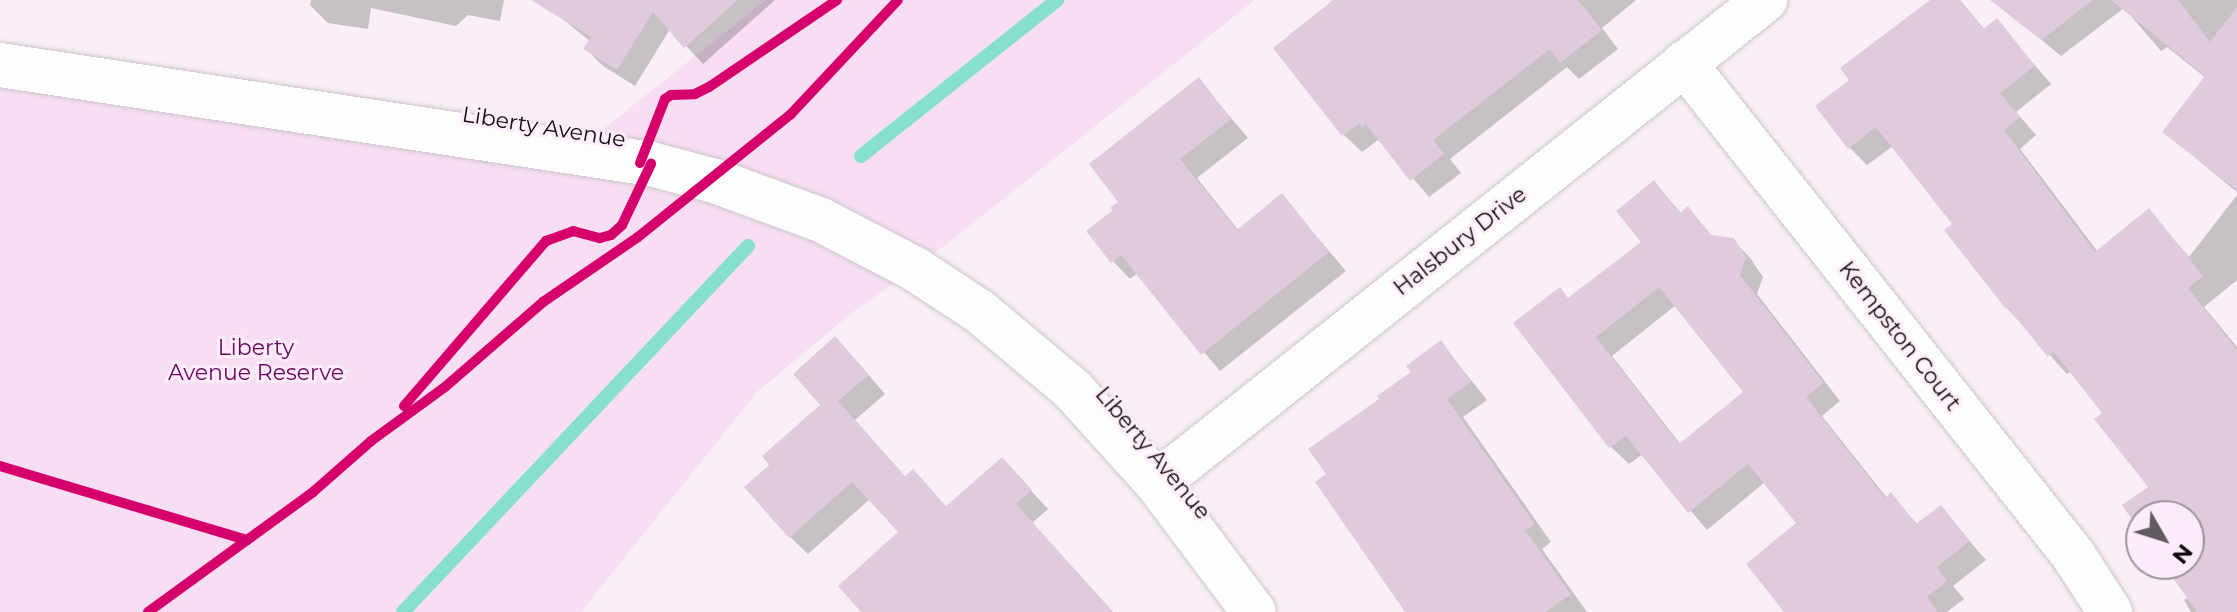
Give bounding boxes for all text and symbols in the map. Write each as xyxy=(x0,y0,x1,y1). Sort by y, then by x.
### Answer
street label: Liberty Avenue xyxy=(460,101,628,153)
street label: Halsbury Drive xyxy=(1388,181,1532,301)
street label: Kempston Court xyxy=(1834,256,1966,416)
park label: Liberty Avenue Reserve xyxy=(168,334,344,386)
street label: Liberty Avenue xyxy=(1090,381,1216,525)
north arrow xyxy=(2125,500,2205,580)
text: N xyxy=(2166,539,2199,570)

